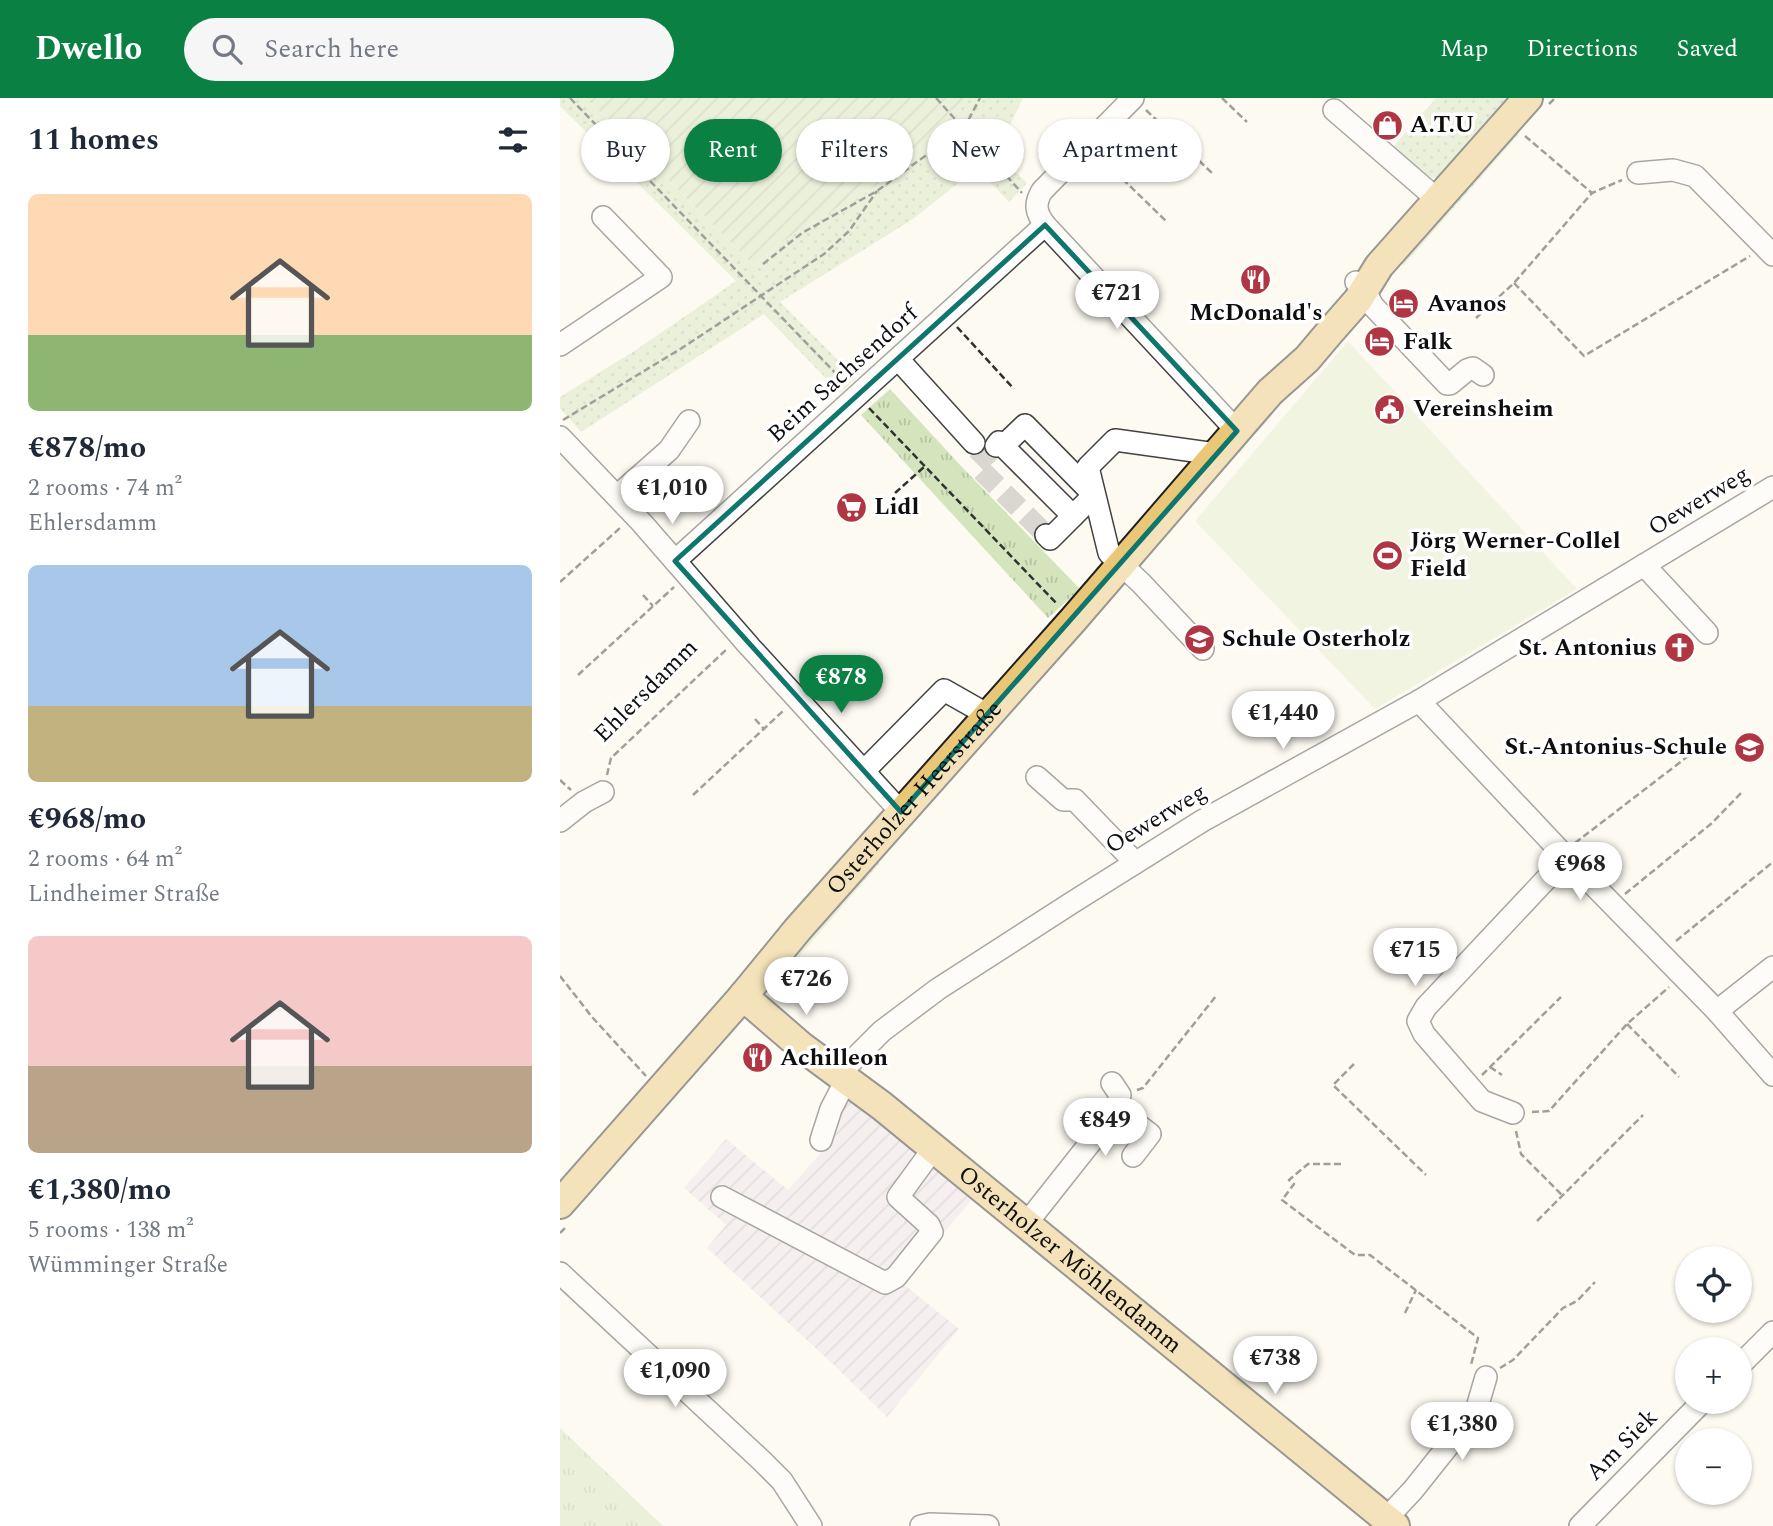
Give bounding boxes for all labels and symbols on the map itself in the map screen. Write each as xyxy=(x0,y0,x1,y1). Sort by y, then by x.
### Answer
place label: A.T.U xyxy=(1410,107,1474,143)
shop icon: A.T.U xyxy=(1370,108,1404,142)
restaurant icon: McDonald's xyxy=(1239,262,1273,296)
pin: €721 xyxy=(1076,272,1158,331)
place label: Avanos xyxy=(1427,286,1507,322)
hotel icon: Avanos xyxy=(1387,287,1421,321)
street label: Beim Sachsendorf xyxy=(759,295,928,452)
place label: McDonald's xyxy=(1189,295,1323,331)
place label: Falk xyxy=(1403,324,1453,360)
hotel icon: Falk xyxy=(1363,325,1397,359)
place label: Vereinsheim xyxy=(1413,391,1554,427)
public building icon: Vereinsheim xyxy=(1373,392,1407,426)
street label: Oewerweg xyxy=(1641,456,1757,546)
pin: €1,010 xyxy=(615,466,729,526)
place label: Lidl xyxy=(874,489,920,525)
supermarket icon: Lidl xyxy=(834,490,868,524)
place label: Jörg Werner-Collel Field xyxy=(1410,523,1621,587)
sports icon: Jörg Werner-Collel Field xyxy=(1370,538,1404,572)
place label: Schule Osterholz xyxy=(1222,621,1411,657)
school or university icon: Schule Osterholz xyxy=(1182,622,1216,656)
place label: St. Antonius xyxy=(1519,630,1657,666)
street label: Ehlersdamm xyxy=(586,631,706,751)
church icon: St. Antonius xyxy=(1663,631,1697,665)
pin: €878 xyxy=(800,656,882,715)
pin: €1,440 xyxy=(1226,692,1340,751)
street label: Osterholzer Heerstraße xyxy=(818,693,1011,904)
place label: St.-Antonius-Schule xyxy=(1504,729,1727,765)
school or university icon: St.-Antonius-Schule xyxy=(1733,730,1767,764)
street label: Oewerweg xyxy=(1098,774,1214,864)
pin: €968 xyxy=(1539,842,1621,902)
pin: €715 xyxy=(1374,928,1456,988)
pin: €726 xyxy=(765,958,847,1017)
place label: Achilleon xyxy=(780,1040,888,1076)
restaurant icon: Achilleon xyxy=(740,1041,774,1075)
pin: €849 xyxy=(1064,1098,1146,1158)
street label: Osterholzer Möhlendamm xyxy=(950,1157,1190,1363)
pin: €738 xyxy=(1234,1336,1316,1396)
pin: €1,090 xyxy=(618,1350,732,1409)
street label: Am Siek xyxy=(1577,1400,1667,1490)
pin: €1,380 xyxy=(1405,1402,1519,1462)

